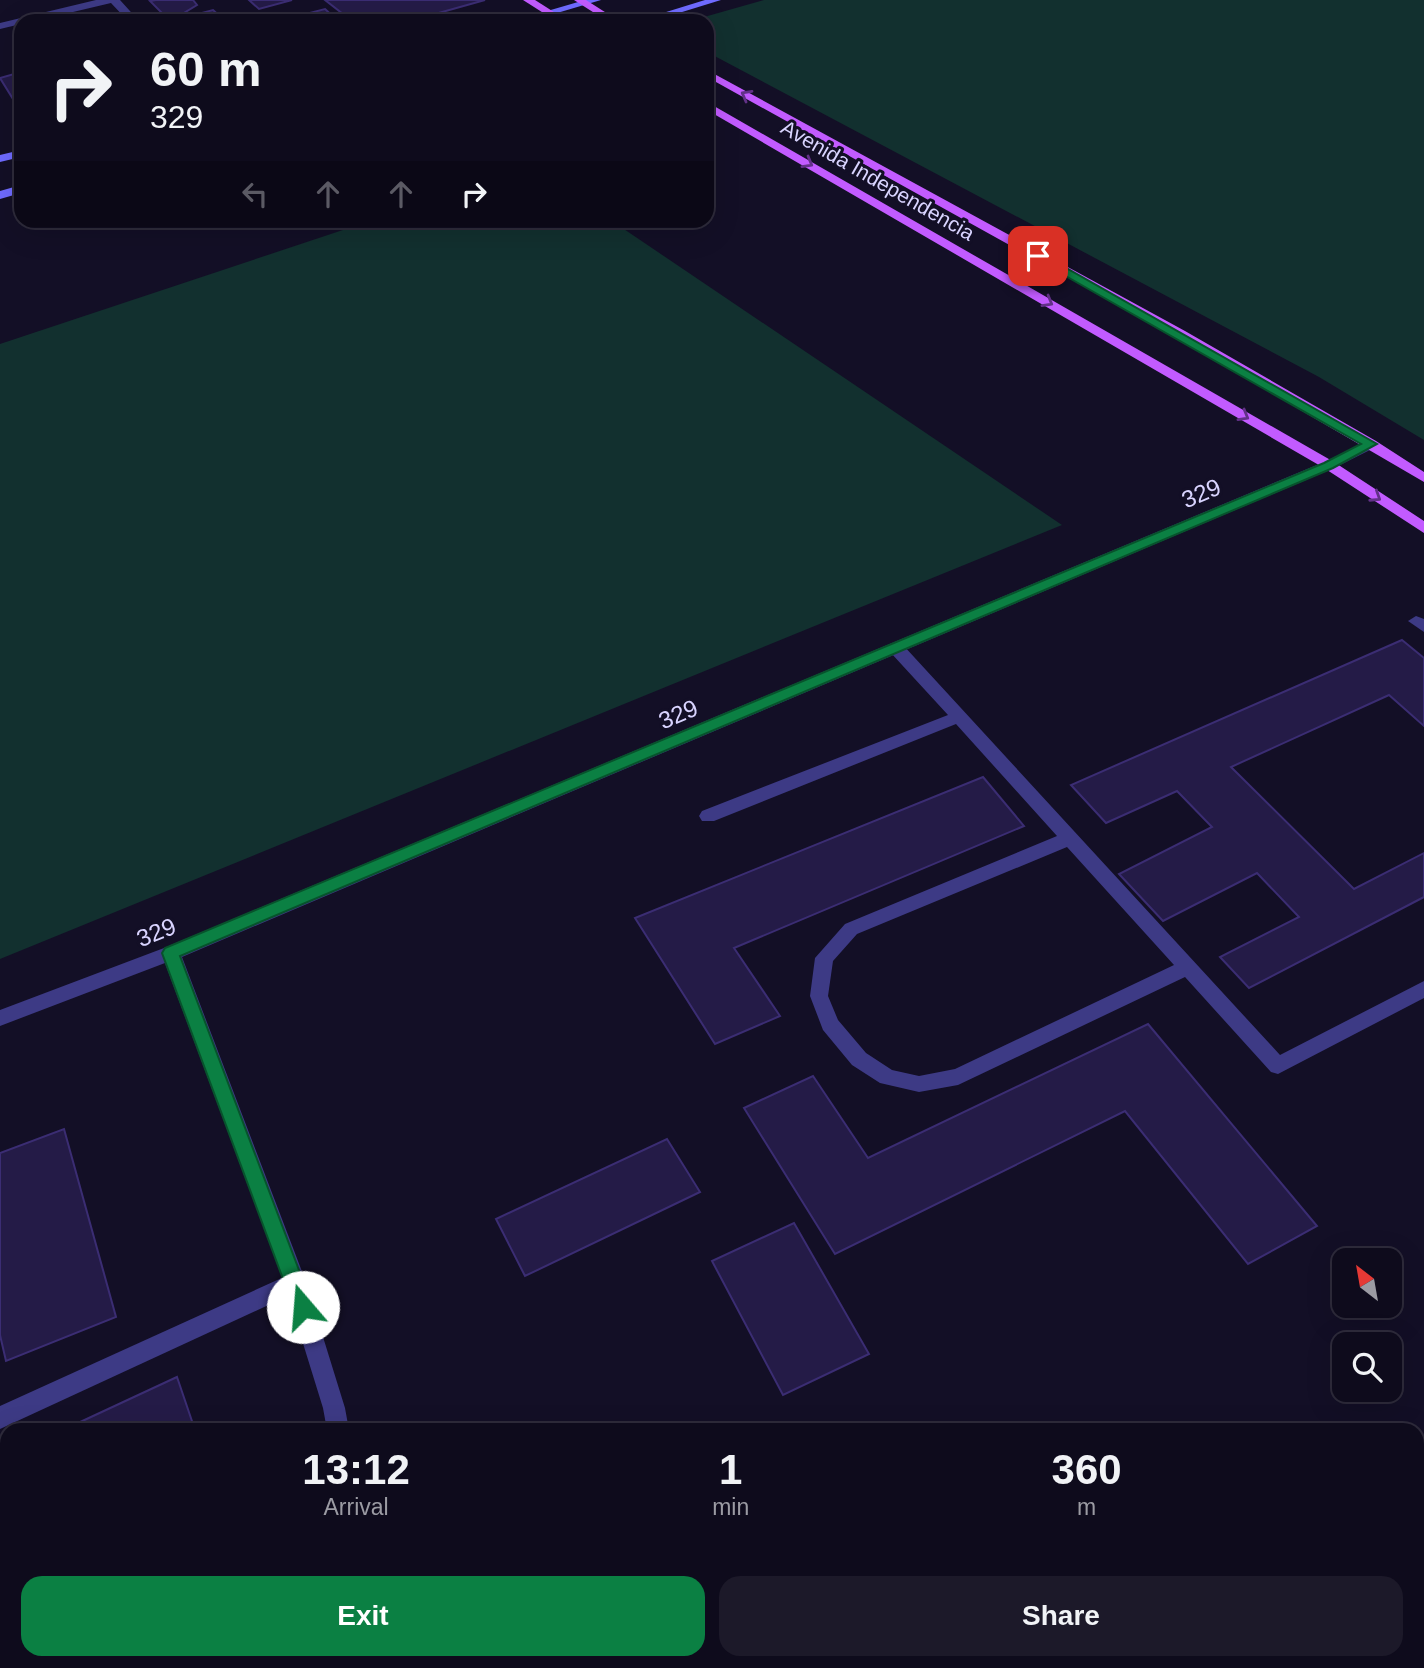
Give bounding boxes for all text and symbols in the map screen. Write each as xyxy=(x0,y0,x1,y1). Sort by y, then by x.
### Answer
icon: right xyxy=(35,42,126,133)
text: 60 m xyxy=(150,42,262,96)
one-way arrow xyxy=(741,89,754,103)
text: 329 xyxy=(150,99,203,135)
street label: Avenida Independencia xyxy=(777,115,979,245)
one-way arrow xyxy=(801,155,814,168)
icon: left xyxy=(236,175,274,213)
icon: ahead xyxy=(309,175,347,213)
icon: ahead xyxy=(382,175,420,213)
icon: right xyxy=(455,175,493,213)
pin xyxy=(1008,226,1068,286)
icon: arrive xyxy=(1019,237,1057,275)
one-way arrow xyxy=(1040,294,1053,307)
one-way arrow xyxy=(1237,408,1250,421)
street label: 329 xyxy=(1177,473,1225,513)
one-way arrow xyxy=(1368,489,1381,501)
street label: 329 xyxy=(654,694,702,734)
street label: 329 xyxy=(132,912,180,952)
north arrow xyxy=(1332,1248,1402,1318)
map controls xyxy=(1332,1248,1402,1402)
position arrow xyxy=(266,1270,340,1344)
button: search xyxy=(1332,1332,1402,1402)
text: 13:12 xyxy=(302,1446,410,1493)
text: 1 xyxy=(719,1446,742,1493)
text: 360 xyxy=(1052,1446,1122,1493)
text: Arrival xyxy=(323,1494,389,1520)
text: min xyxy=(712,1494,749,1520)
text: m xyxy=(1077,1494,1096,1520)
button: Exit xyxy=(21,1576,705,1656)
button: Share xyxy=(719,1576,1403,1656)

